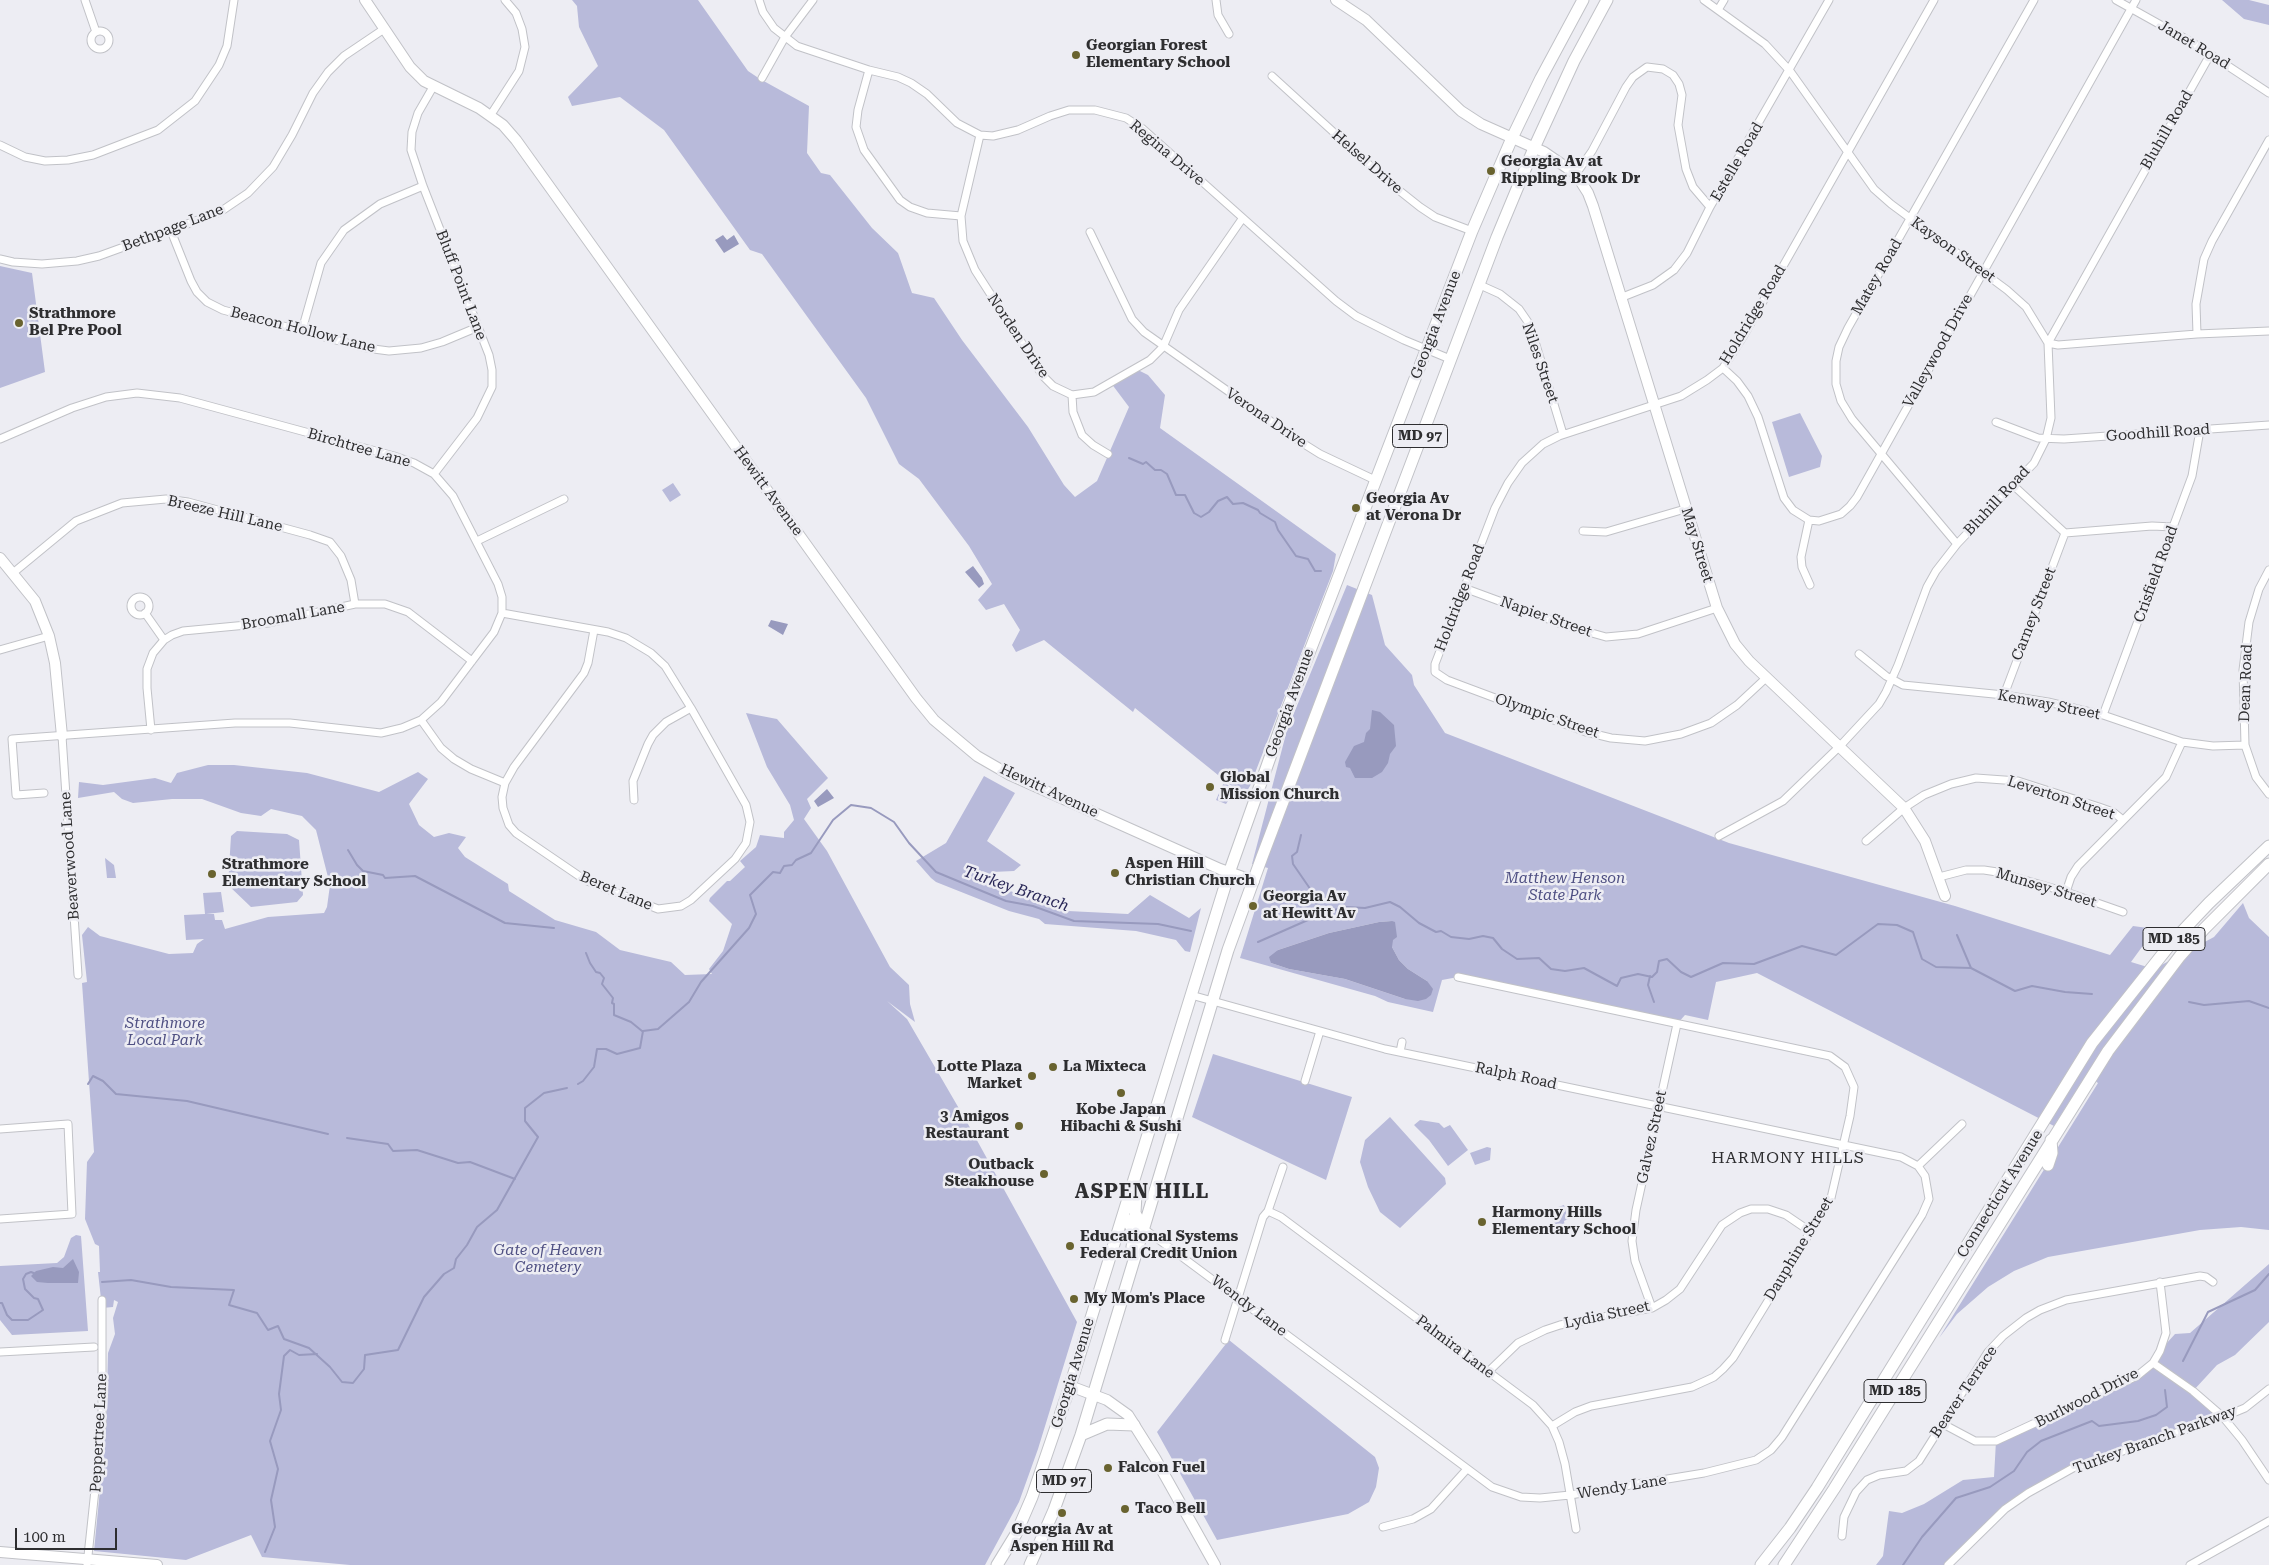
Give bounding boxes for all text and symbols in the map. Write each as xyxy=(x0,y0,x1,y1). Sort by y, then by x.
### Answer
street label: Janet Road xyxy=(2155,17,2233,73)
place label: Georgian Forest Elementary School xyxy=(1086,37,1230,72)
marker: Georgian Forest Elementary School xyxy=(1070,49,1082,61)
street label: Bluhill Road xyxy=(2137,87,2197,173)
street label: Regina Drive xyxy=(1126,116,1208,190)
street label: Estelle Road xyxy=(1707,119,1767,205)
street label: Helsel Drive xyxy=(1328,126,1406,198)
place label: Georgia Av at Rippling Brook Dr xyxy=(1501,153,1640,188)
marker: Georgia Av at Rippling Brook Dr xyxy=(1485,165,1497,177)
street label: Bethpage Lane xyxy=(120,200,226,256)
street label: Kayson Street xyxy=(1907,213,1999,287)
street label: Bluff Point Lane xyxy=(432,227,490,343)
street label: Matey Road xyxy=(1848,236,1906,318)
street label: Holdridge Road xyxy=(1716,262,1790,368)
street label: Georgia Avenue xyxy=(1407,268,1465,382)
street label: Norden Drive xyxy=(983,291,1053,381)
street label: Valleywood Drive xyxy=(1899,291,1977,411)
street label: Beacon Hollow Lane xyxy=(229,303,377,357)
place label: Strathmore Bel Pre Pool xyxy=(29,305,122,340)
marker: Strathmore Bel Pre Pool xyxy=(13,317,25,329)
street label: Niles Street xyxy=(1518,321,1562,405)
street label: Verona Drive xyxy=(1222,384,1310,452)
street label: Goodhill Road xyxy=(2105,420,2211,446)
road number: MD 97 xyxy=(1392,424,1448,448)
street label: Birchtree Lane xyxy=(305,425,413,471)
street label: Hewitt Avenue xyxy=(729,443,807,539)
street label: Bluhill Road xyxy=(1960,463,2034,539)
place label: Georgia Av at Verona Dr xyxy=(1366,490,1461,525)
street label: Breeze Hill Lane xyxy=(166,492,284,536)
marker: Georgia Av at Verona Dr xyxy=(1350,502,1362,514)
street label: May Street xyxy=(1677,505,1717,585)
street label: Crisfield Road xyxy=(2130,523,2182,625)
street label: Holdridge Road xyxy=(1431,542,1489,654)
street label: Carney Street xyxy=(2008,565,2060,663)
street label: Napier Street xyxy=(1498,593,1594,641)
street label: Broomall Lane xyxy=(240,598,346,634)
street label: Dean Road xyxy=(2236,644,2256,722)
street label: Georgia Avenue xyxy=(1262,646,1318,760)
street label: Kenway Street xyxy=(1996,686,2102,724)
street label: Olympic Street xyxy=(1493,690,1601,742)
street label: Hewitt Avenue xyxy=(997,760,1101,822)
place label: Global Mission Church xyxy=(1220,769,1339,804)
street label: Leverton Street xyxy=(2005,772,2117,824)
marker: Global Mission Church xyxy=(1204,781,1216,793)
street label: Beaverwood Lane xyxy=(57,791,83,921)
place label: Aspen Hill Christian Church xyxy=(1125,855,1255,890)
place label: Strathmore Elementary School xyxy=(222,856,366,891)
water label: Turkey Branch xyxy=(961,862,1071,916)
street label: Munsey Street xyxy=(1994,864,2098,912)
marker: Aspen Hill Christian Church xyxy=(1109,867,1121,879)
marker: Strathmore Elementary School xyxy=(206,868,218,880)
street label: Beret Lane xyxy=(577,868,655,914)
park label: Matthew Henson State Park xyxy=(1505,870,1625,905)
place label: Georgia Av at Hewitt Av xyxy=(1263,888,1356,923)
marker: Georgia Av at Hewitt Av xyxy=(1247,900,1259,912)
road number: MD 185 xyxy=(2143,928,2205,951)
park label: Strathmore Local Park xyxy=(125,1015,205,1050)
place label: Lotte Plaza Market xyxy=(937,1058,1022,1093)
place label: La Mixteca xyxy=(1063,1058,1146,1076)
street label: Ralph Road xyxy=(1473,1059,1559,1093)
marker: La Mixteca xyxy=(1047,1061,1059,1073)
marker: Lotte Plaza Market xyxy=(1026,1070,1038,1082)
marker: Kobe Japan Hibachi & Sushi xyxy=(1115,1087,1127,1099)
street label: Galvez Street xyxy=(1633,1089,1671,1185)
place label: Kobe Japan Hibachi & Sushi xyxy=(1060,1101,1182,1136)
place label: 3 Amigos Restaurant xyxy=(925,1108,1009,1143)
marker: 3 Amigos Restaurant xyxy=(1013,1120,1025,1132)
street label: Connecticut Avenue xyxy=(1953,1127,2047,1261)
district label: HARMONY HILLS xyxy=(1710,1148,1866,1168)
place label: Outback Steakhouse xyxy=(945,1156,1034,1191)
marker: Outback Steakhouse xyxy=(1038,1168,1050,1180)
district label: ASPEN HILL xyxy=(1074,1180,1210,1204)
street label: Dauphine Street xyxy=(1761,1194,1837,1304)
place label: Harmony Hills Elementary School xyxy=(1492,1204,1636,1239)
marker: Harmony Hills Elementary School xyxy=(1476,1216,1488,1228)
place label: Educational Systems Federal Credit Union xyxy=(1080,1228,1238,1263)
marker: Educational Systems Federal Credit Union xyxy=(1064,1240,1076,1252)
park label: Gate of Heaven Cemetery xyxy=(493,1242,603,1277)
street label: Wendy Lane xyxy=(1208,1272,1290,1340)
place label: My Mom's Place xyxy=(1084,1290,1205,1308)
marker: My Mom's Place xyxy=(1068,1293,1080,1305)
street label: Lydia Street xyxy=(1563,1297,1651,1333)
street label: Palmira Lane xyxy=(1412,1312,1498,1382)
street label: Georgia Avenue xyxy=(1048,1316,1098,1430)
street label: Beaver Terrace xyxy=(1927,1343,2001,1441)
street label: Burlwood Drive xyxy=(2033,1364,2141,1432)
street label: Peppertree Lane xyxy=(87,1373,111,1493)
road number: MD 185 xyxy=(1864,1380,1926,1402)
street label: Turkey Branch Parkway xyxy=(2071,1402,2239,1478)
place label: Falcon Fuel xyxy=(1118,1459,1205,1477)
marker: Falcon Fuel xyxy=(1102,1462,1114,1474)
road number: MD 97 xyxy=(1036,1470,1092,1492)
street label: Wendy Lane xyxy=(1576,1471,1668,1503)
place label: Taco Bell xyxy=(1135,1500,1205,1518)
marker: Taco Bell xyxy=(1119,1503,1131,1515)
marker: Georgia Av at Aspen Hill Rd xyxy=(1056,1507,1068,1519)
scale bar xyxy=(18,1518,120,1550)
place label: Georgia Av at Aspen Hill Rd xyxy=(1010,1521,1114,1556)
text: 100 m xyxy=(23,1528,66,1546)

